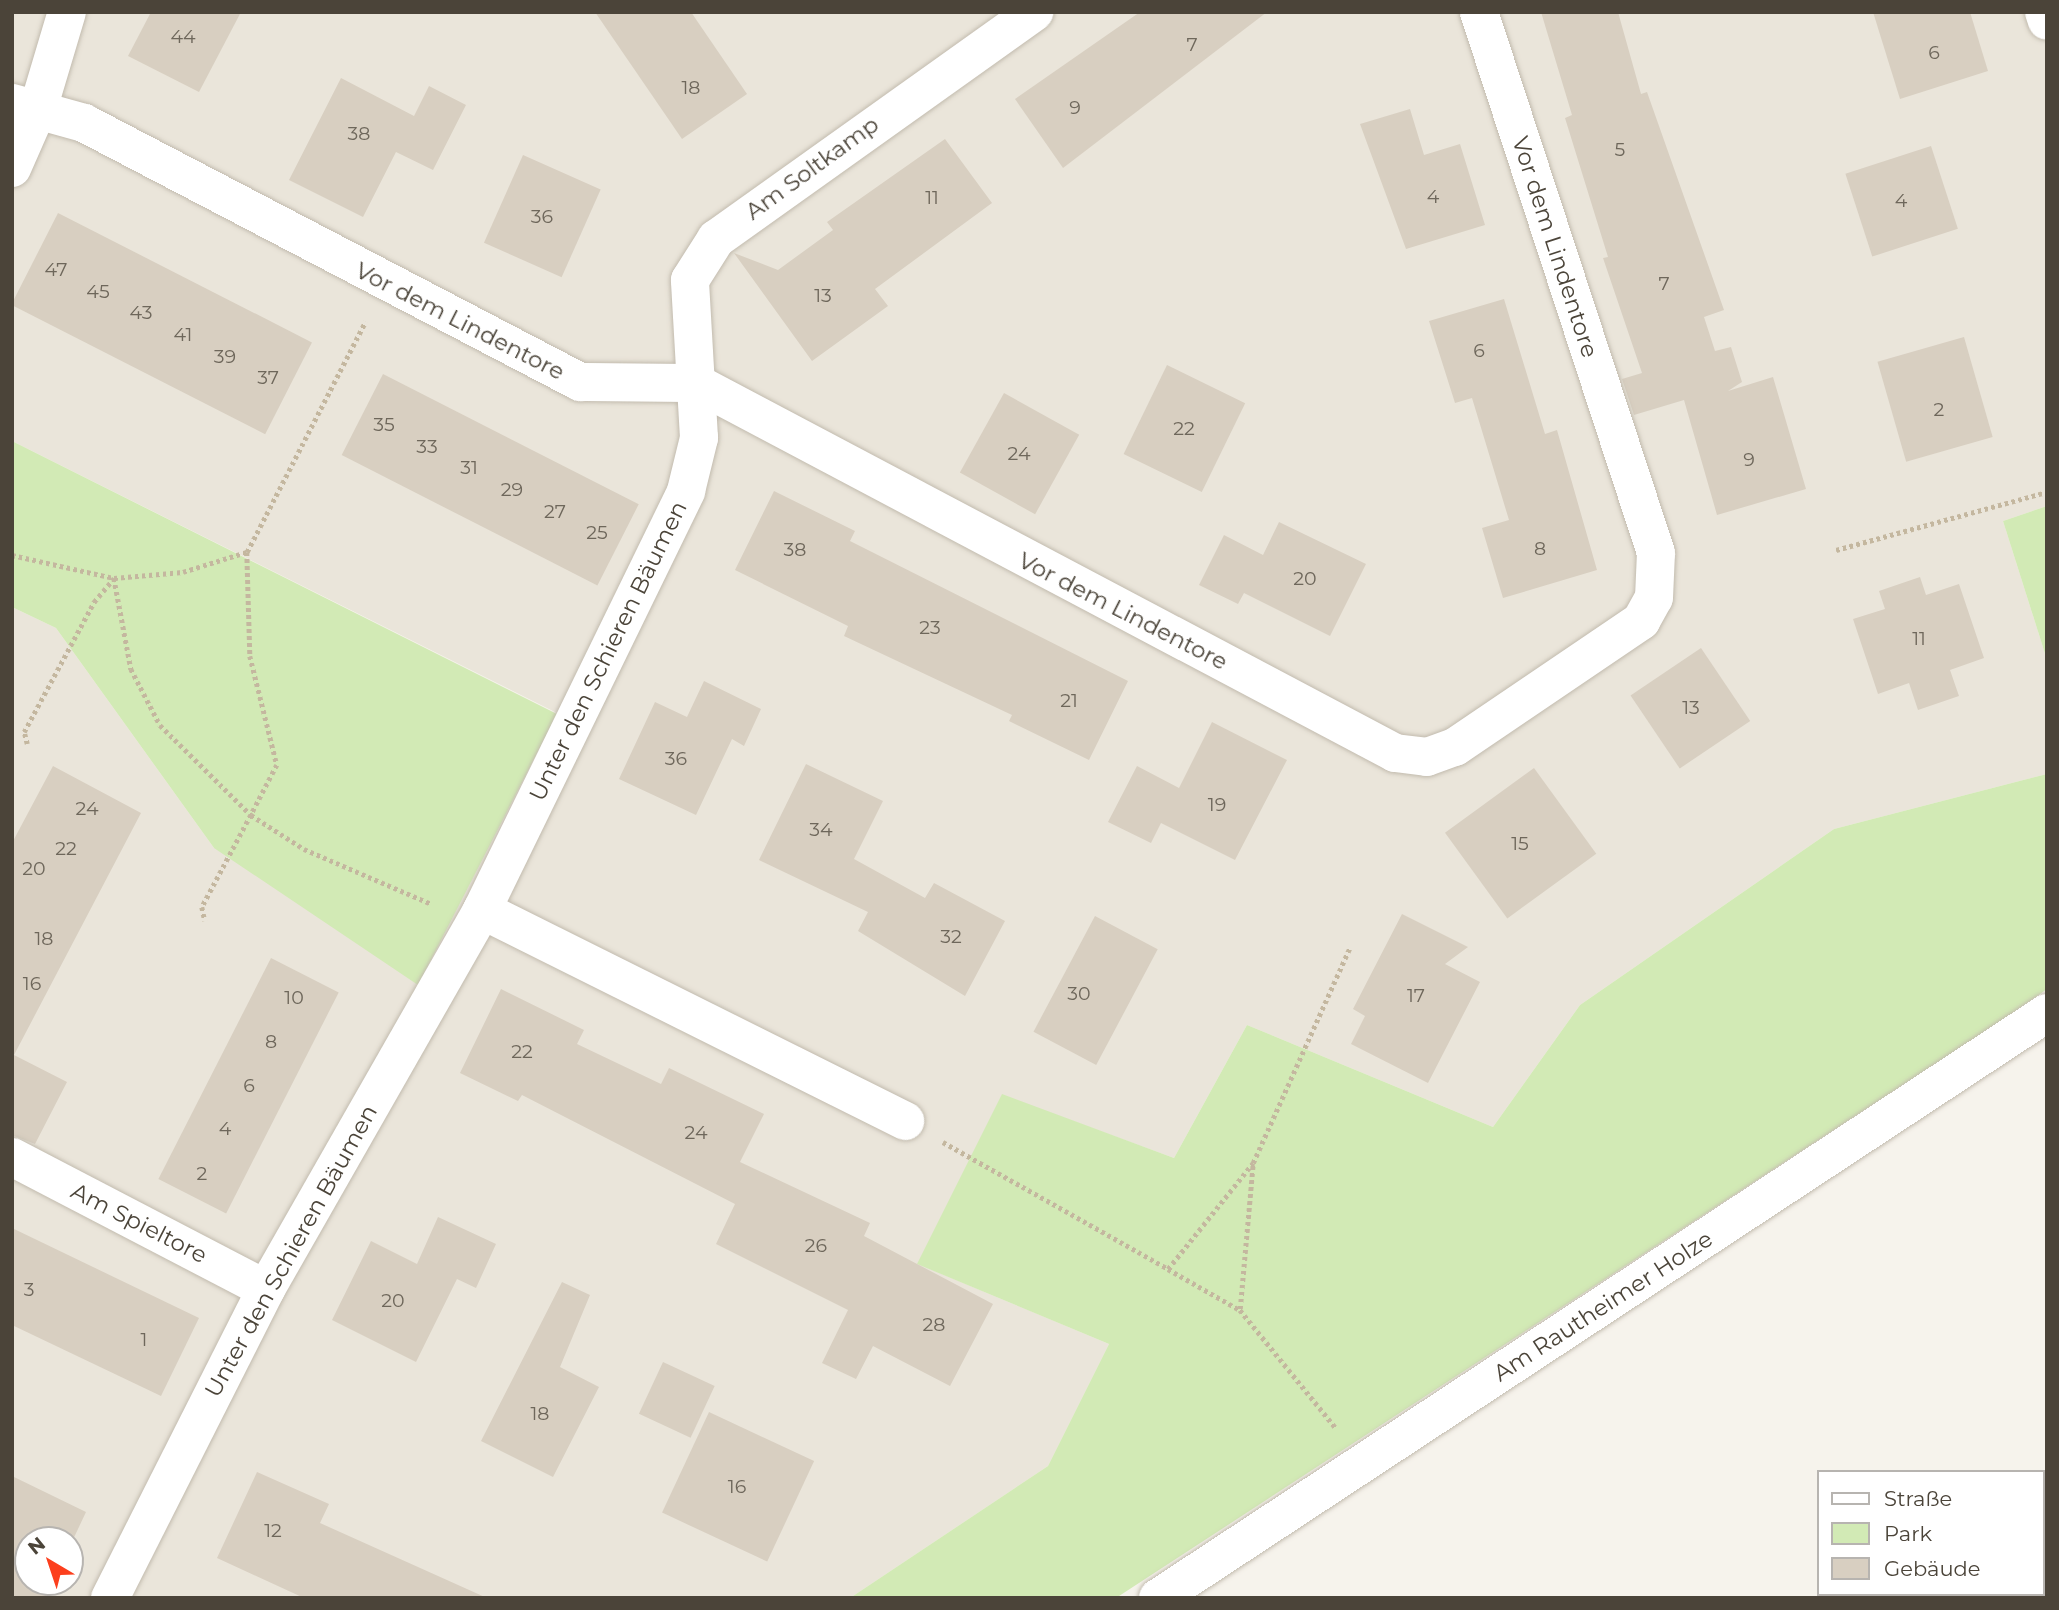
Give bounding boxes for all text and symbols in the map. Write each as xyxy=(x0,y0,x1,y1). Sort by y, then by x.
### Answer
house number: 44 xyxy=(170,26,196,48)
house number: 7 xyxy=(1186,34,1198,56)
house number: 6 xyxy=(1928,42,1940,64)
house number: 18 xyxy=(682,77,700,99)
house number: 9 xyxy=(1069,97,1081,119)
street label: Am Soltkamp xyxy=(740,110,884,226)
house number: 38 xyxy=(348,123,370,145)
street label: Vor dem Lindentore xyxy=(1506,133,1604,361)
house number: 5 xyxy=(1615,139,1625,161)
house number: 4 xyxy=(1427,186,1439,208)
house number: 11 xyxy=(925,187,939,209)
house number: 4 xyxy=(1895,190,1907,212)
house number: 36 xyxy=(531,206,553,228)
street label: Vor dem Lindentore xyxy=(351,256,569,386)
house number: 47 xyxy=(45,259,67,281)
house number: 7 xyxy=(1658,273,1670,295)
house number: 45 xyxy=(86,281,110,303)
house number: 13 xyxy=(814,285,832,307)
house number: 43 xyxy=(130,302,152,324)
house number: 41 xyxy=(174,324,192,346)
house number: 6 xyxy=(1473,340,1485,362)
house number: 39 xyxy=(214,346,236,368)
house number: 37 xyxy=(257,367,279,389)
house number: 2 xyxy=(1934,399,1944,421)
house number: 35 xyxy=(373,414,395,436)
house number: 22 xyxy=(1173,418,1195,440)
house number: 33 xyxy=(416,436,438,458)
house number: 24 xyxy=(1008,443,1030,465)
house number: 9 xyxy=(1743,449,1755,471)
house number: 31 xyxy=(460,457,478,479)
house number: 29 xyxy=(501,479,523,501)
street label: Unter den Schieren Bäumen xyxy=(523,497,693,805)
house number: 27 xyxy=(544,501,566,523)
house number: 25 xyxy=(586,522,608,544)
house number: 8 xyxy=(1534,538,1546,560)
house number: 38 xyxy=(784,539,806,561)
street label: Vor dem Lindentore xyxy=(1014,546,1232,676)
house number: 20 xyxy=(1293,568,1317,590)
house number: 23 xyxy=(919,617,941,639)
house number: 11 xyxy=(1912,628,1926,650)
house number: 21 xyxy=(1060,690,1078,712)
house number: 13 xyxy=(1682,697,1700,719)
house number: 36 xyxy=(665,748,687,770)
house number: 19 xyxy=(1208,794,1226,816)
house number: 24 xyxy=(76,798,98,820)
house number: 34 xyxy=(809,819,833,841)
house number: 15 xyxy=(1511,833,1529,855)
house number: 22 xyxy=(55,838,77,860)
house number: 20 xyxy=(22,858,46,880)
house number: 32 xyxy=(940,926,962,948)
house number: 18 xyxy=(35,928,53,950)
house number: 16 xyxy=(23,973,41,995)
house number: 30 xyxy=(1067,983,1091,1005)
house number: 17 xyxy=(1407,985,1425,1007)
house number: 10 xyxy=(284,987,304,1009)
house number: 8 xyxy=(265,1031,277,1053)
house number: 22 xyxy=(511,1041,533,1063)
house number: 6 xyxy=(243,1075,255,1097)
street label: Unter den Schieren Bäumen xyxy=(199,1100,383,1402)
house number: 4 xyxy=(219,1118,231,1140)
house number: 24 xyxy=(685,1122,707,1144)
house number: 2 xyxy=(197,1163,207,1185)
street label: Am Spieltore xyxy=(66,1177,212,1269)
street label: Am Rautheimer Holze xyxy=(1488,1225,1718,1387)
house number: 26 xyxy=(805,1235,827,1257)
house number: 3 xyxy=(24,1279,34,1301)
house number: 20 xyxy=(381,1290,405,1312)
house number: 28 xyxy=(923,1314,945,1336)
house number: 1 xyxy=(141,1329,147,1351)
house number: 18 xyxy=(531,1403,549,1425)
legend xyxy=(1818,1470,2045,1596)
house number: 16 xyxy=(728,1476,746,1498)
text: Straße xyxy=(1884,1486,1952,1511)
house number: 12 xyxy=(264,1520,282,1542)
text: Park xyxy=(1884,1521,1932,1546)
north arrow xyxy=(14,1526,84,1596)
text: N xyxy=(24,1532,50,1560)
text: Gebäude xyxy=(1884,1556,1981,1581)

